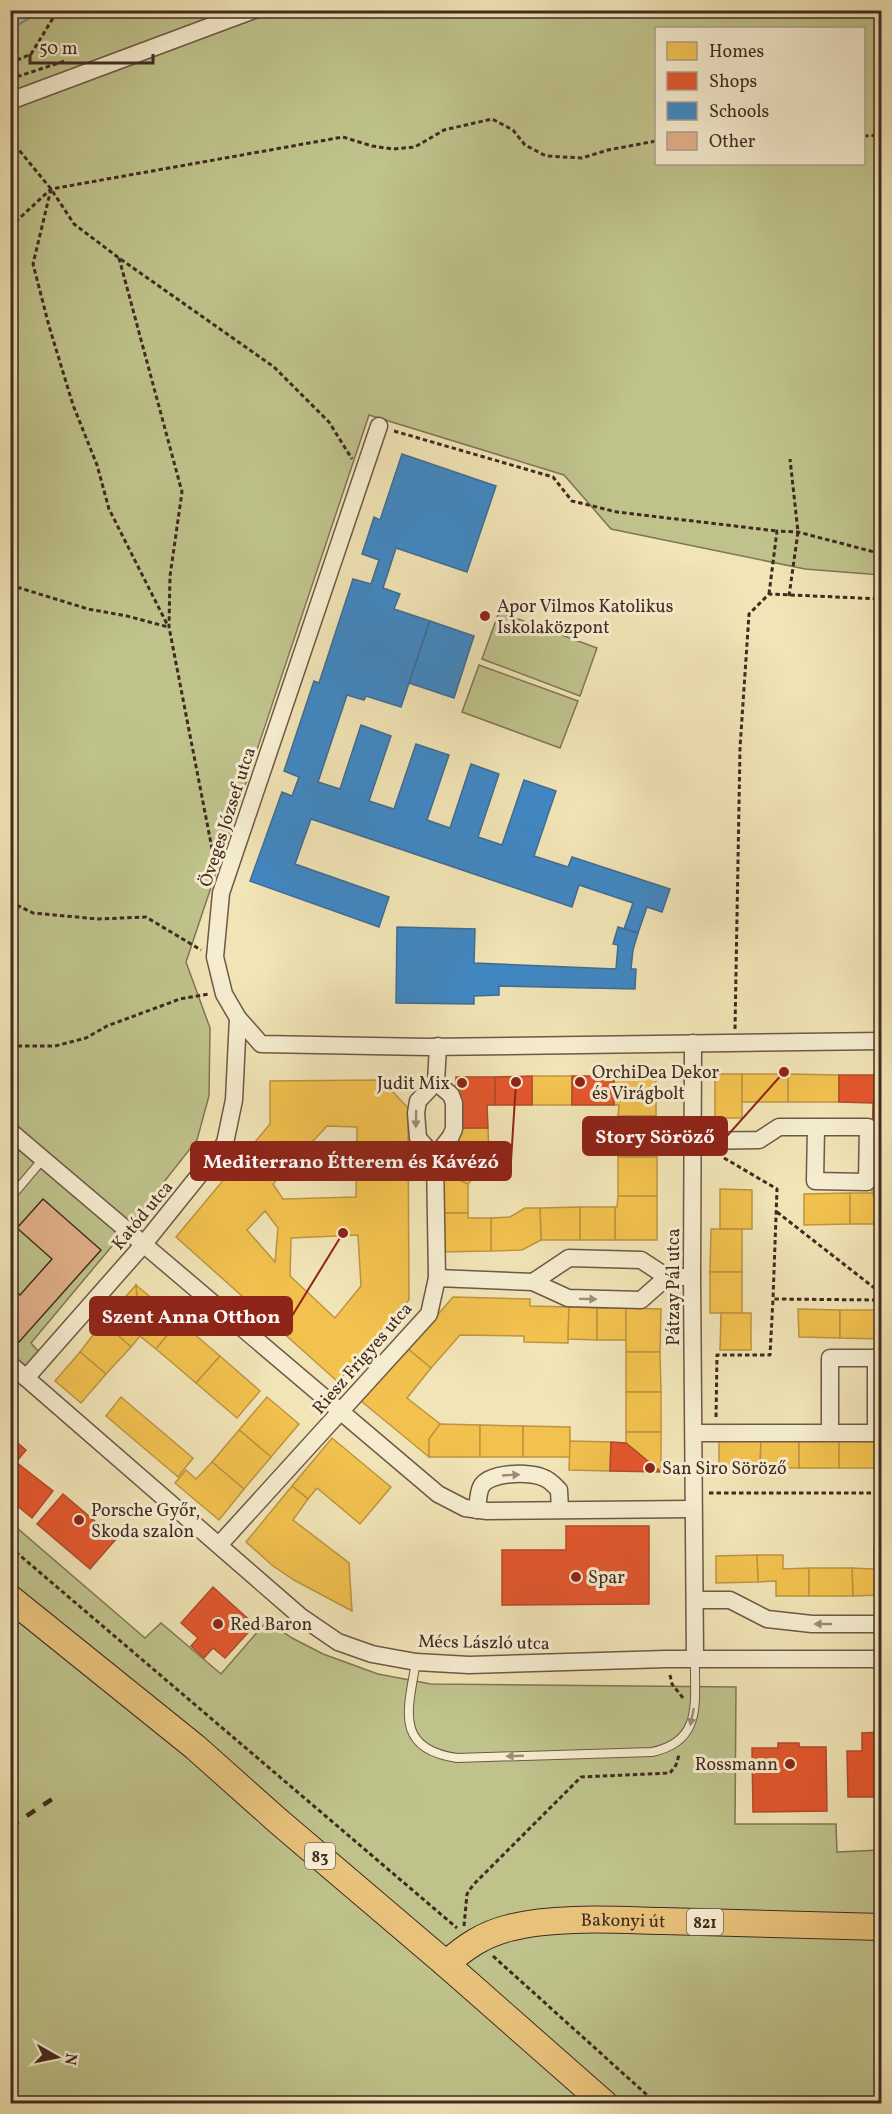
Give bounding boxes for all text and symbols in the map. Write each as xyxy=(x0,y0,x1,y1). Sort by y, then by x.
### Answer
scale bar xyxy=(30,27,153,65)
legend xyxy=(655,27,865,165)
text: 50 m xyxy=(39,37,78,62)
text: Homes xyxy=(709,40,764,65)
text: Shops xyxy=(709,70,757,95)
text: Schools xyxy=(709,100,769,125)
text: Other xyxy=(709,130,756,155)
place label: Apor Vilmos Katolikus Iskolaközpont xyxy=(497,595,673,641)
marker: Apor Vilmos Katolikus Iskolaközpont xyxy=(478,609,492,623)
street label: Öveges József utca xyxy=(194,744,263,891)
place label: OrchiDea Dekor és Virágbolt xyxy=(592,1061,719,1107)
place label: Judit Mix xyxy=(377,1072,450,1097)
marker: OrchiDea Dekor és Virágbolt xyxy=(573,1075,587,1089)
marker: Judit Mix xyxy=(455,1076,469,1090)
one-way arrow xyxy=(412,1110,421,1129)
callout: Story Söröző xyxy=(583,1117,727,1155)
text: Story Söröző xyxy=(595,1124,715,1152)
callout: Mediterrano Étterem és Kávézó xyxy=(191,1142,511,1180)
text: Mediterrano Étterem és Kávézó xyxy=(203,1149,499,1177)
street label: Katód utca xyxy=(107,1176,180,1256)
street label: Pátzay Pál utca xyxy=(662,1228,687,1346)
one-way arrow xyxy=(578,1294,597,1304)
callout: Szent Anna Otthon xyxy=(90,1297,292,1335)
street label: Riesz Frigyes utca xyxy=(307,1298,419,1420)
text: Szent Anna Otthon xyxy=(102,1304,280,1332)
place label: San Siro Söröző xyxy=(662,1457,787,1482)
marker: San Siro Söröző xyxy=(643,1461,657,1475)
one-way arrow xyxy=(502,1470,521,1479)
place label: Porsche Győr, Skoda szalon xyxy=(91,1499,200,1545)
marker: Porsche Győr, Skoda szalon xyxy=(72,1513,86,1527)
place label: Spar xyxy=(588,1566,625,1591)
marker: Spar xyxy=(569,1570,583,1584)
place label: Red Baron xyxy=(230,1613,313,1638)
marker: Red Baron xyxy=(211,1617,225,1631)
one-way arrow xyxy=(814,1619,833,1629)
street label: Mécs László utca xyxy=(418,1630,550,1657)
one-way arrow xyxy=(687,1708,696,1727)
one-way arrow xyxy=(506,1752,525,1761)
place label: Rossmann xyxy=(695,1753,778,1778)
marker: Rossmann xyxy=(783,1757,797,1771)
road number: 83 xyxy=(305,1843,335,1869)
street label: Bakonyi út xyxy=(581,1909,666,1935)
road number: 821 xyxy=(687,1909,723,1935)
north arrow xyxy=(27,2027,87,2087)
text: N xyxy=(58,2052,82,2067)

